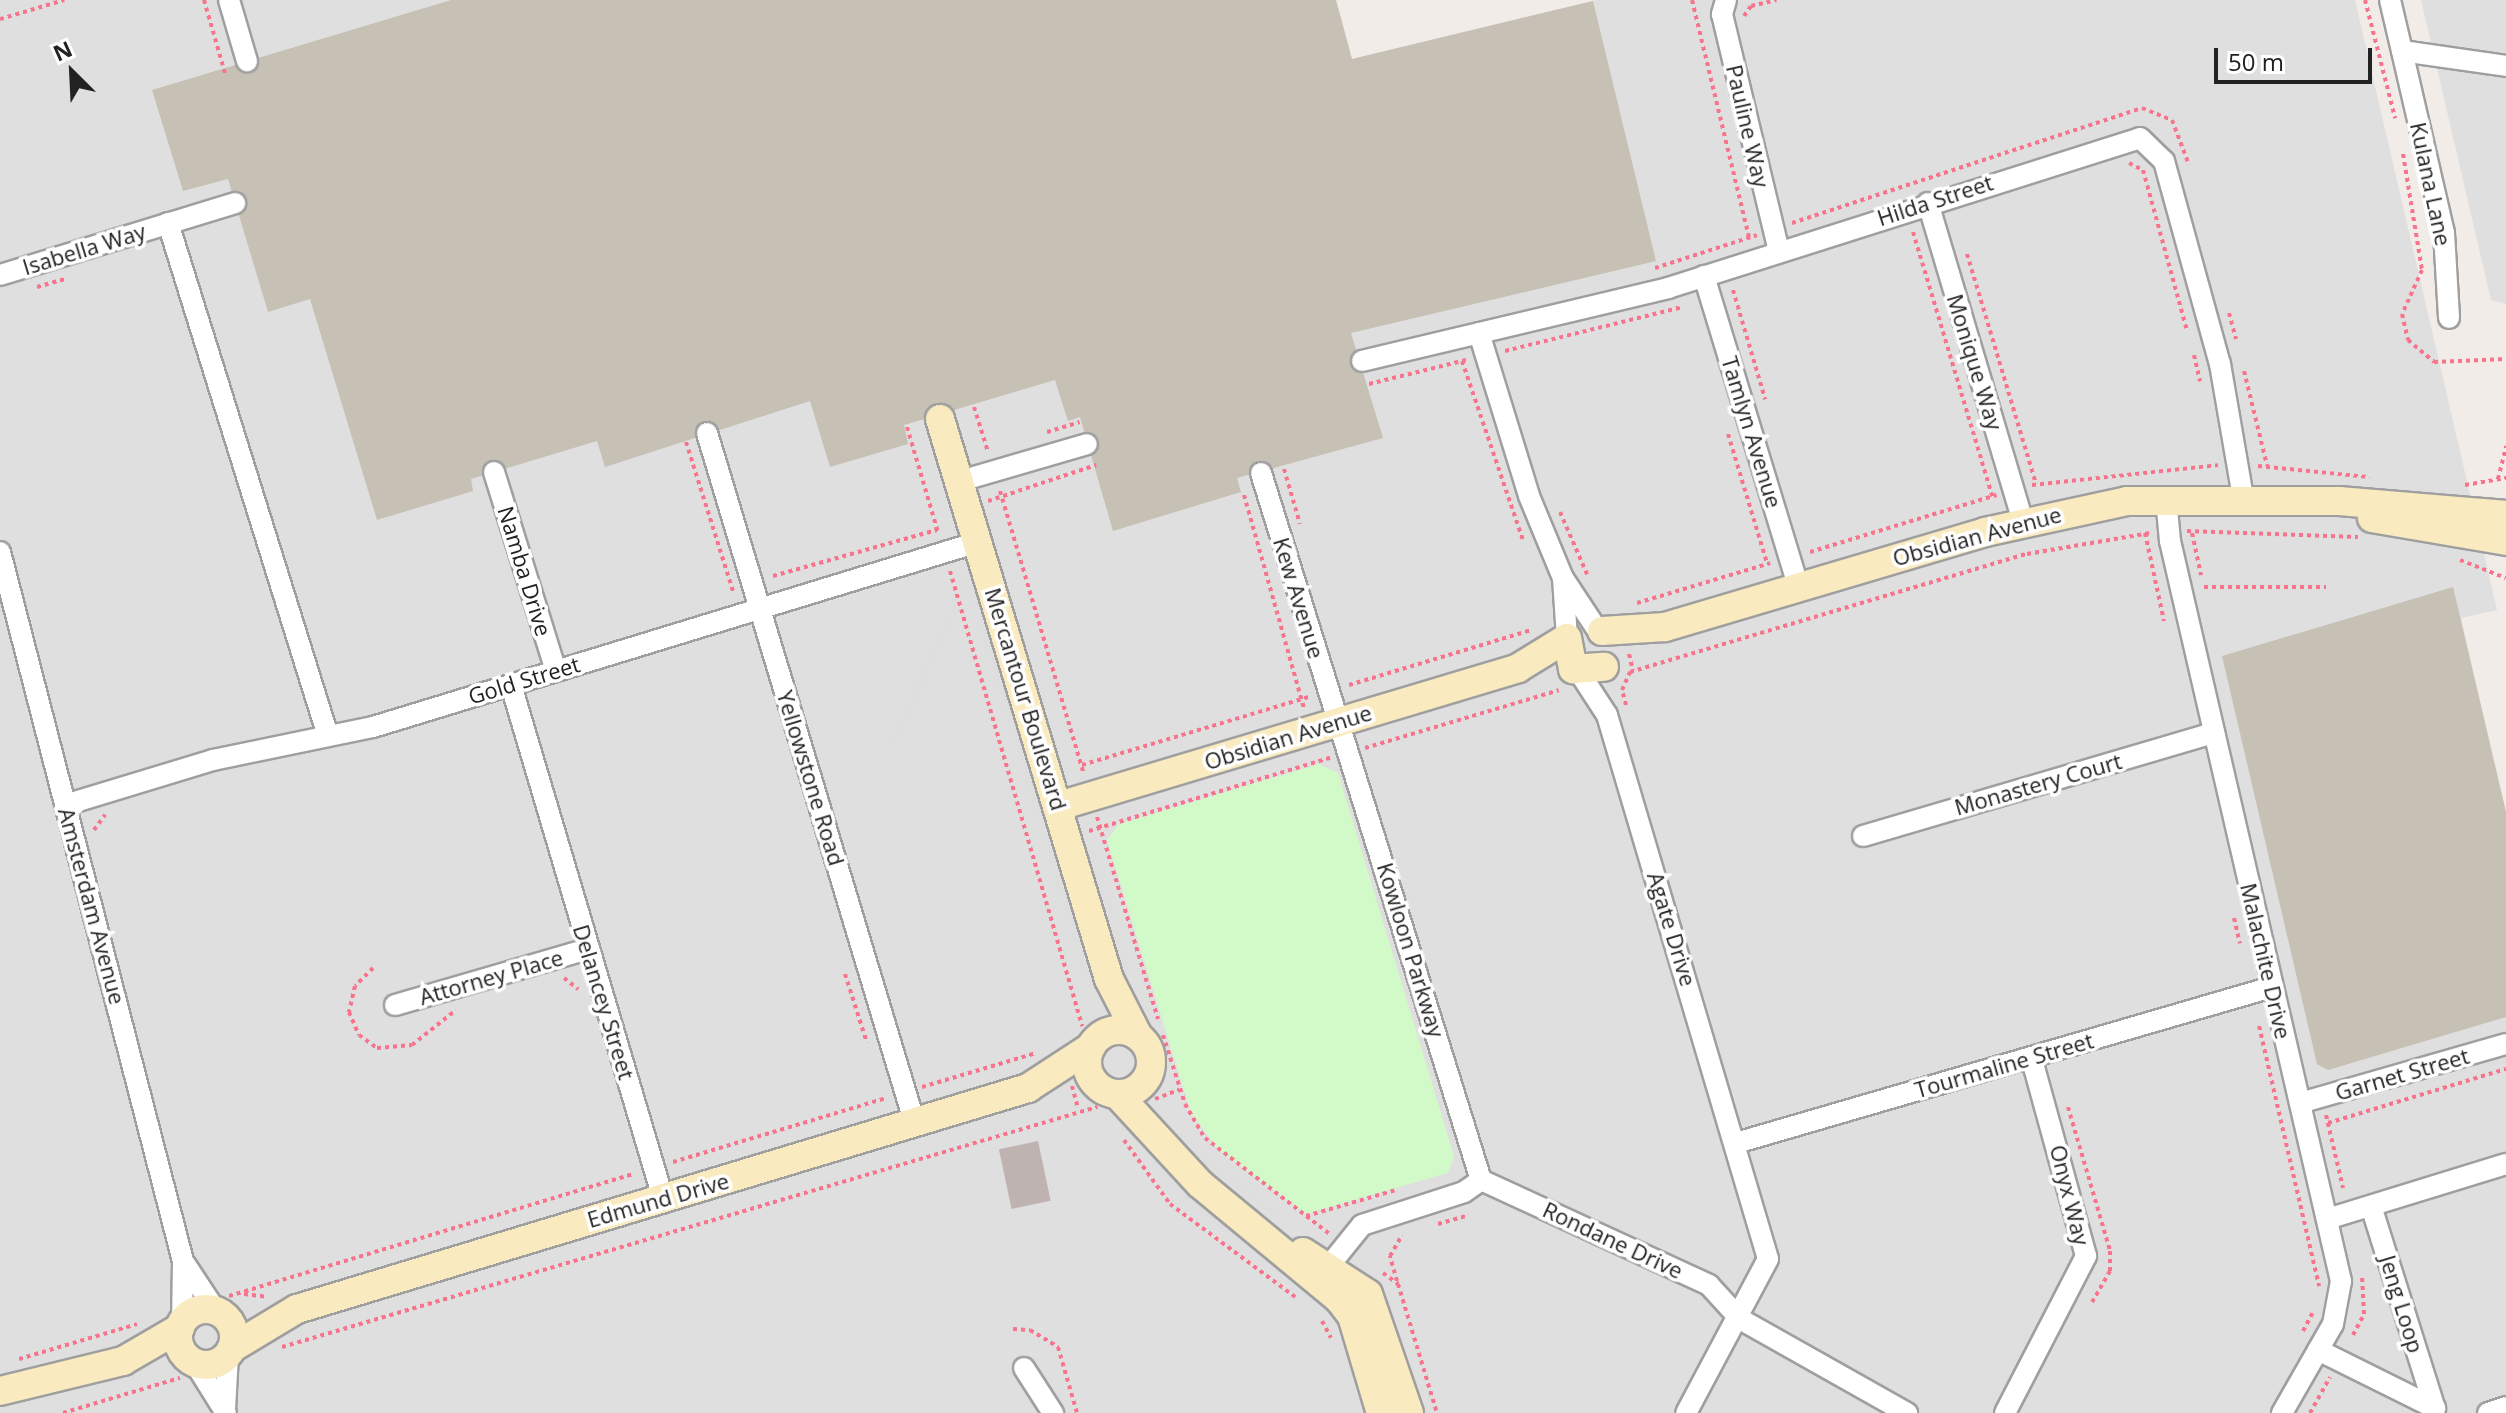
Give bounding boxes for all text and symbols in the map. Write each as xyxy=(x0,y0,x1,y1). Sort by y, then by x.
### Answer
north arrow xyxy=(32,32,112,112)
scale bar xyxy=(2218,32,2376,82)
text: N xyxy=(48,33,77,67)
text: 50 m xyxy=(2228,45,2284,78)
street label: Pauline Way xyxy=(1721,62,1775,190)
street label: Kulana Lane xyxy=(2405,120,2457,248)
street label: Hilda Street xyxy=(1874,169,1996,231)
street label: Isabella Way xyxy=(19,218,149,280)
street label: Monique Way xyxy=(1942,291,2008,433)
street label: Tamlyn Avenue xyxy=(1716,353,1788,511)
street label: Obsidian Avenue xyxy=(1890,501,2064,571)
street label: Namba Drive xyxy=(493,503,557,639)
street label: Kew Avenue xyxy=(1268,534,1330,662)
street label: Mercantour Boulevard xyxy=(980,585,1072,813)
street label: Gold Street xyxy=(465,651,583,709)
street label: Yellowstone Road xyxy=(772,687,850,869)
street label: Obsidian Avenue xyxy=(1201,699,1375,775)
street label: Monastery Court xyxy=(1951,748,2125,820)
street label: Amsterdam Avenue xyxy=(53,805,131,1007)
street label: Kowloon Parkway xyxy=(1372,859,1450,1041)
street label: Agate Drive xyxy=(1642,869,1702,989)
street label: Malachite Drive xyxy=(2235,881,2297,1041)
street label: Delancey Street xyxy=(568,921,640,1083)
street label: Attorney Place xyxy=(416,944,566,1010)
street label: Tourmaline Street xyxy=(1912,1027,2096,1103)
street label: Garnet Street xyxy=(2332,1042,2472,1106)
street label: Onyx Way xyxy=(2045,1142,2095,1248)
street label: Edmund Drive xyxy=(584,1167,732,1233)
street label: Rondane Drive xyxy=(1539,1196,1687,1284)
street label: Jeng Loop xyxy=(2375,1252,2429,1356)

